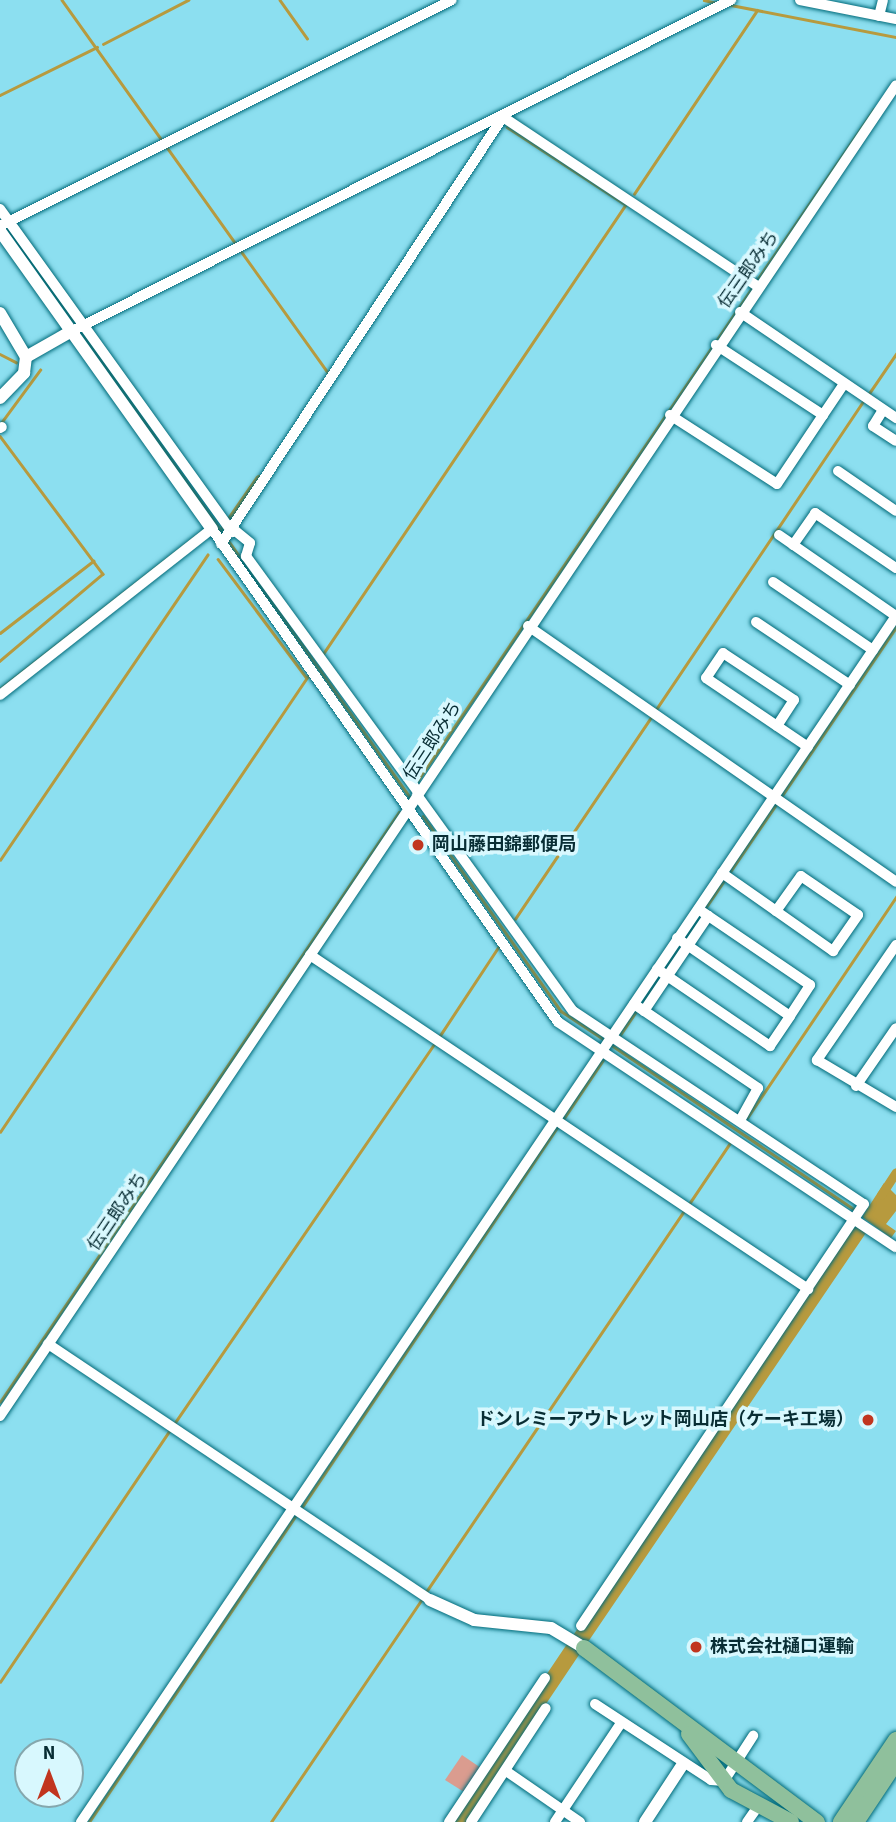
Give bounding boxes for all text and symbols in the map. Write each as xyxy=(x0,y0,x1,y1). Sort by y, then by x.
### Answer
street label: 伝三郎みち xyxy=(714,227,784,313)
street label: 伝三郎みち xyxy=(399,697,467,785)
place label: 岡山藤田錦郵便局 xyxy=(432,834,576,856)
marker: 岡山藤田錦郵便局 xyxy=(410,837,426,853)
street label: 伝三郎みち xyxy=(84,1169,152,1255)
place label: ドンレミーアウトレット岡山店（ケーキ工場） xyxy=(476,1409,854,1431)
marker: ドンレミーアウトレット岡山店（ケーキ工場） xyxy=(860,1412,876,1428)
place label: 株式会社樋口運輸 xyxy=(710,1636,854,1658)
marker: 株式会社樋口運輸 xyxy=(688,1639,704,1655)
north arrow xyxy=(14,1738,84,1808)
text: N xyxy=(43,1740,55,1767)

